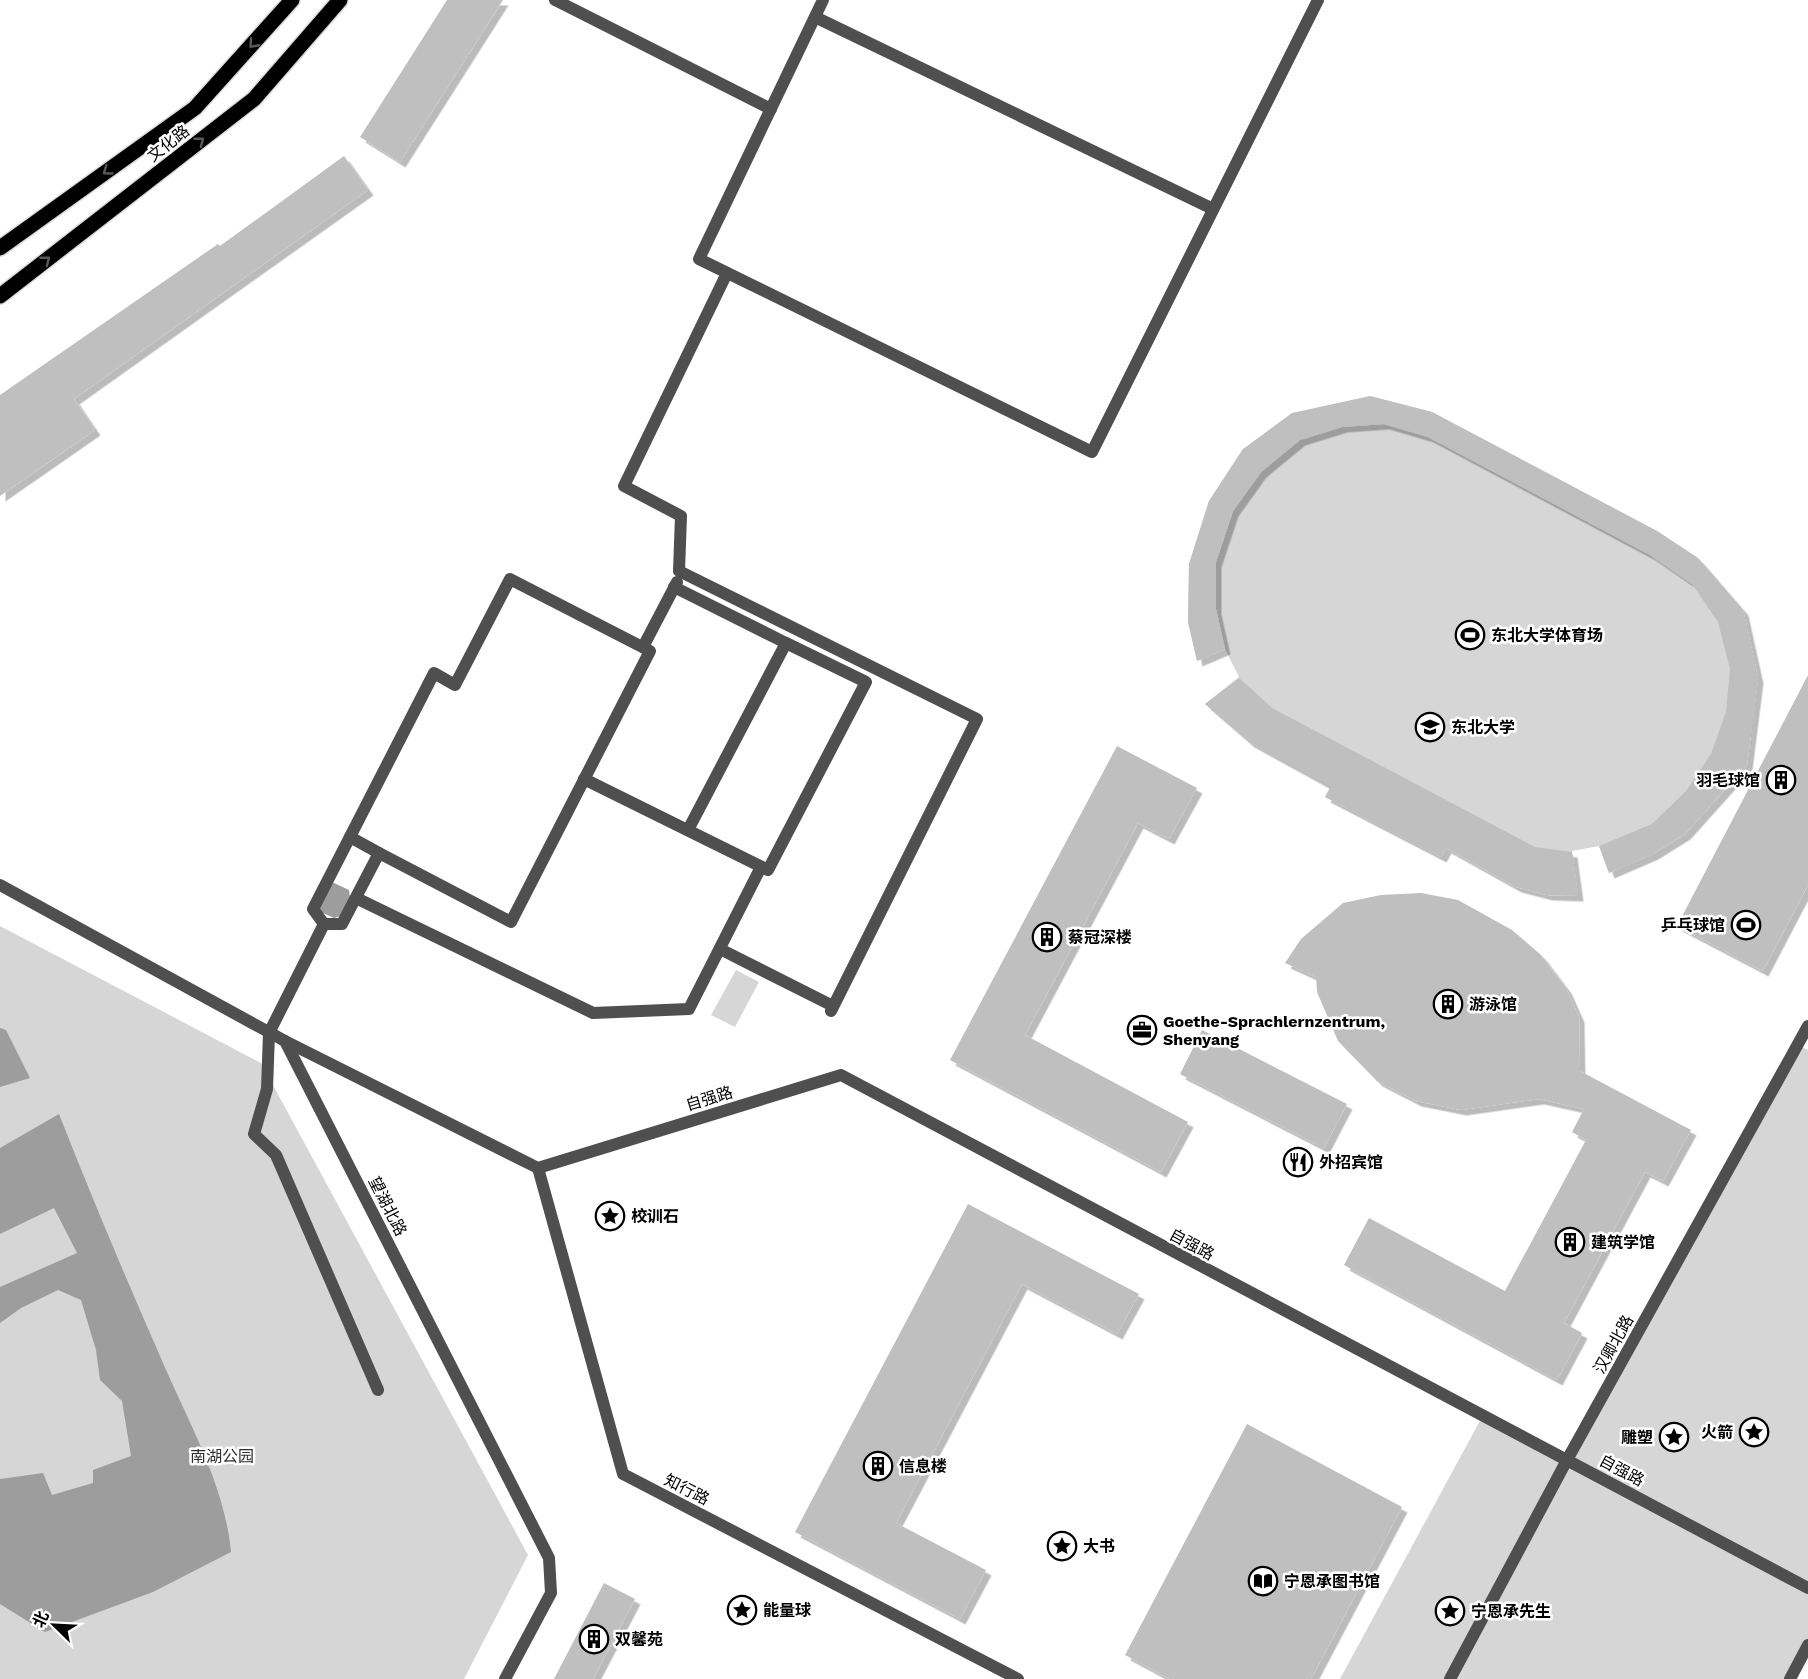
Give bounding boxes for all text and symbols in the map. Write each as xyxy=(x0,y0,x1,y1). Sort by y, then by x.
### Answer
one-way arrow xyxy=(249,37,260,47)
street label: 文化路 xyxy=(144,121,193,166)
one-way arrow xyxy=(194,137,205,148)
one-way arrow xyxy=(102,164,113,175)
one-way arrow xyxy=(40,257,51,268)
sports icon: 东北大学体育场 xyxy=(1454,619,1486,651)
place label: 东北大学体育场 xyxy=(1491,626,1603,645)
school or university icon: 东北大学 xyxy=(1414,711,1446,743)
place label: 东北大学 xyxy=(1451,718,1515,737)
building icon: 羽毛球馆 xyxy=(1765,764,1797,796)
place label: 羽毛球馆 xyxy=(1696,771,1760,790)
sports icon: 乒乓球馆 xyxy=(1730,909,1762,941)
place label: 乒乓球馆 xyxy=(1661,916,1725,935)
building icon: 蔡冠深楼 xyxy=(1031,921,1063,953)
place label: 蔡冠深楼 xyxy=(1068,928,1132,947)
building icon: 游泳馆 xyxy=(1432,988,1464,1020)
place label: 游泳馆 xyxy=(1469,995,1517,1014)
place label: Goethe-Sprachlernzentrum, Shenyang xyxy=(1163,1012,1385,1049)
office icon: Goethe-Sprachlernzentrum, Shenyang xyxy=(1126,1014,1158,1046)
street label: 自强路 xyxy=(683,1082,735,1115)
restaurant icon: 外招宾馆 xyxy=(1282,1146,1314,1178)
place label: 外招宾馆 xyxy=(1319,1153,1383,1172)
street label: 望湖北路 xyxy=(365,1173,411,1239)
place icon: 校训石 xyxy=(594,1200,626,1232)
place label: 校训石 xyxy=(631,1207,679,1226)
street label: 自强路 xyxy=(1166,1225,1217,1264)
building icon: 建筑学馆 xyxy=(1554,1226,1586,1258)
place label: 建筑学馆 xyxy=(1591,1233,1655,1252)
street label: 汉卿北路 xyxy=(1590,1312,1637,1377)
place icon: 火箭 xyxy=(1738,1416,1770,1448)
place icon: 雕塑 xyxy=(1658,1421,1690,1453)
place label: 火箭 xyxy=(1701,1423,1733,1442)
place label: 雕塑 xyxy=(1621,1428,1653,1447)
park label: 南湖公园 xyxy=(190,1447,254,1466)
building icon: 信息楼 xyxy=(862,1450,894,1482)
street label: 自强路 xyxy=(1596,1451,1647,1490)
place label: 信息楼 xyxy=(899,1457,947,1476)
street label: 知行路 xyxy=(661,1470,712,1509)
place icon: 大书 xyxy=(1046,1530,1078,1562)
place label: 大书 xyxy=(1083,1537,1115,1556)
library icon: 宁恩承图书馆 xyxy=(1247,1565,1279,1597)
place label: 宁恩承图书馆 xyxy=(1284,1572,1380,1591)
place icon: 能量球 xyxy=(726,1594,758,1626)
north arrow xyxy=(24,1595,84,1655)
place icon: 宁恩承先生 xyxy=(1434,1595,1466,1627)
place label: 能量球 xyxy=(763,1601,811,1620)
place label: 宁恩承先生 xyxy=(1471,1602,1551,1621)
text: 北 xyxy=(29,1608,53,1630)
building icon: 双馨苑 xyxy=(578,1623,610,1655)
place label: 双馨苑 xyxy=(615,1630,663,1649)

